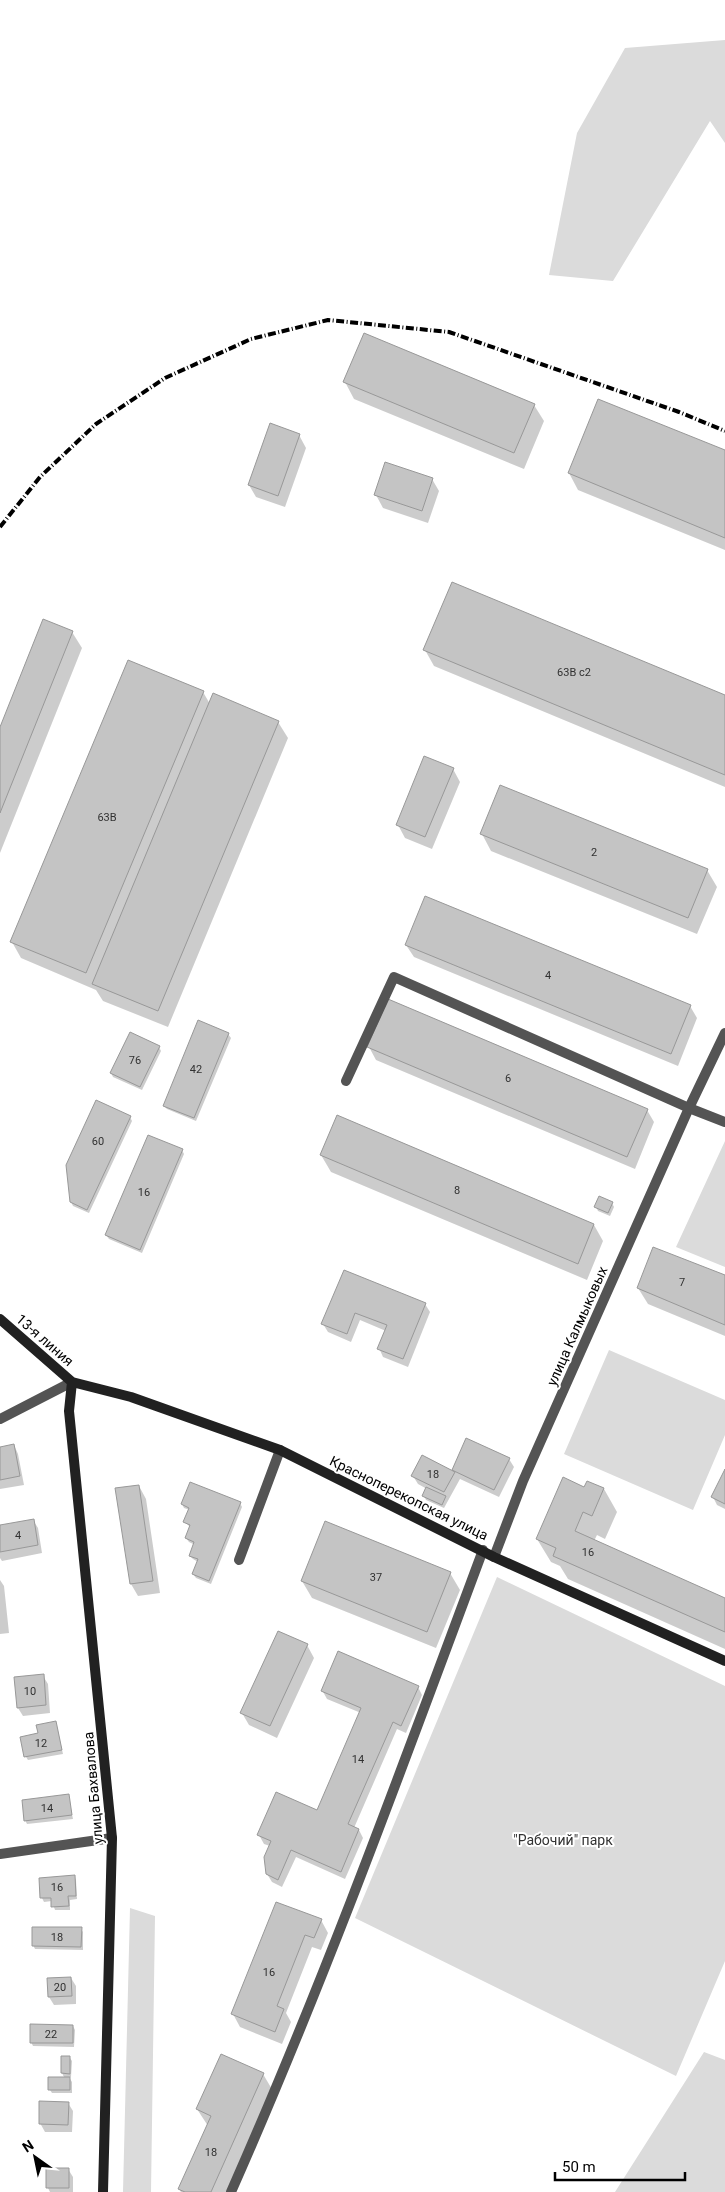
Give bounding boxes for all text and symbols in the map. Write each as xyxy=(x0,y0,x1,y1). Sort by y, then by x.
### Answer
house number: 63В с2 xyxy=(557,666,591,679)
house number: 63В xyxy=(97,811,117,824)
house number: 2 xyxy=(591,846,597,859)
house number: 4 xyxy=(545,969,551,982)
house number: 76 xyxy=(129,1054,141,1067)
house number: 42 xyxy=(190,1063,202,1076)
house number: 6 xyxy=(505,1072,511,1085)
house number: 60 xyxy=(92,1135,104,1148)
house number: 8 xyxy=(454,1184,460,1197)
house number: 16 xyxy=(138,1186,150,1199)
street label: улица Калмыковых xyxy=(543,1264,611,1388)
house number: 7 xyxy=(679,1276,685,1289)
street label: 13-я линия xyxy=(13,1311,77,1369)
street label: Красноперекопская улица xyxy=(327,1453,491,1543)
house number: 18 xyxy=(427,1468,439,1481)
house number: 4 xyxy=(15,1529,21,1542)
house number: 16 xyxy=(582,1546,594,1559)
house number: 37 xyxy=(370,1571,382,1584)
house number: 10 xyxy=(24,1685,36,1698)
street label: улица Бахвалова xyxy=(80,1731,106,1845)
house number: 12 xyxy=(35,1737,47,1750)
house number: 14 xyxy=(352,1753,364,1766)
house number: 14 xyxy=(41,1802,53,1815)
park label: "Рабочий" парк xyxy=(513,1832,613,1848)
house number: 16 xyxy=(51,1881,63,1894)
house number: 18 xyxy=(51,1931,63,1944)
house number: 16 xyxy=(263,1966,275,1979)
house number: 20 xyxy=(54,1981,66,1994)
house number: 22 xyxy=(45,2028,57,2041)
north arrow xyxy=(10,2132,60,2182)
text: N xyxy=(19,2137,36,2156)
house number: 18 xyxy=(205,2146,217,2159)
scale bar xyxy=(555,2150,685,2182)
text: 50 m xyxy=(562,2158,596,2176)

